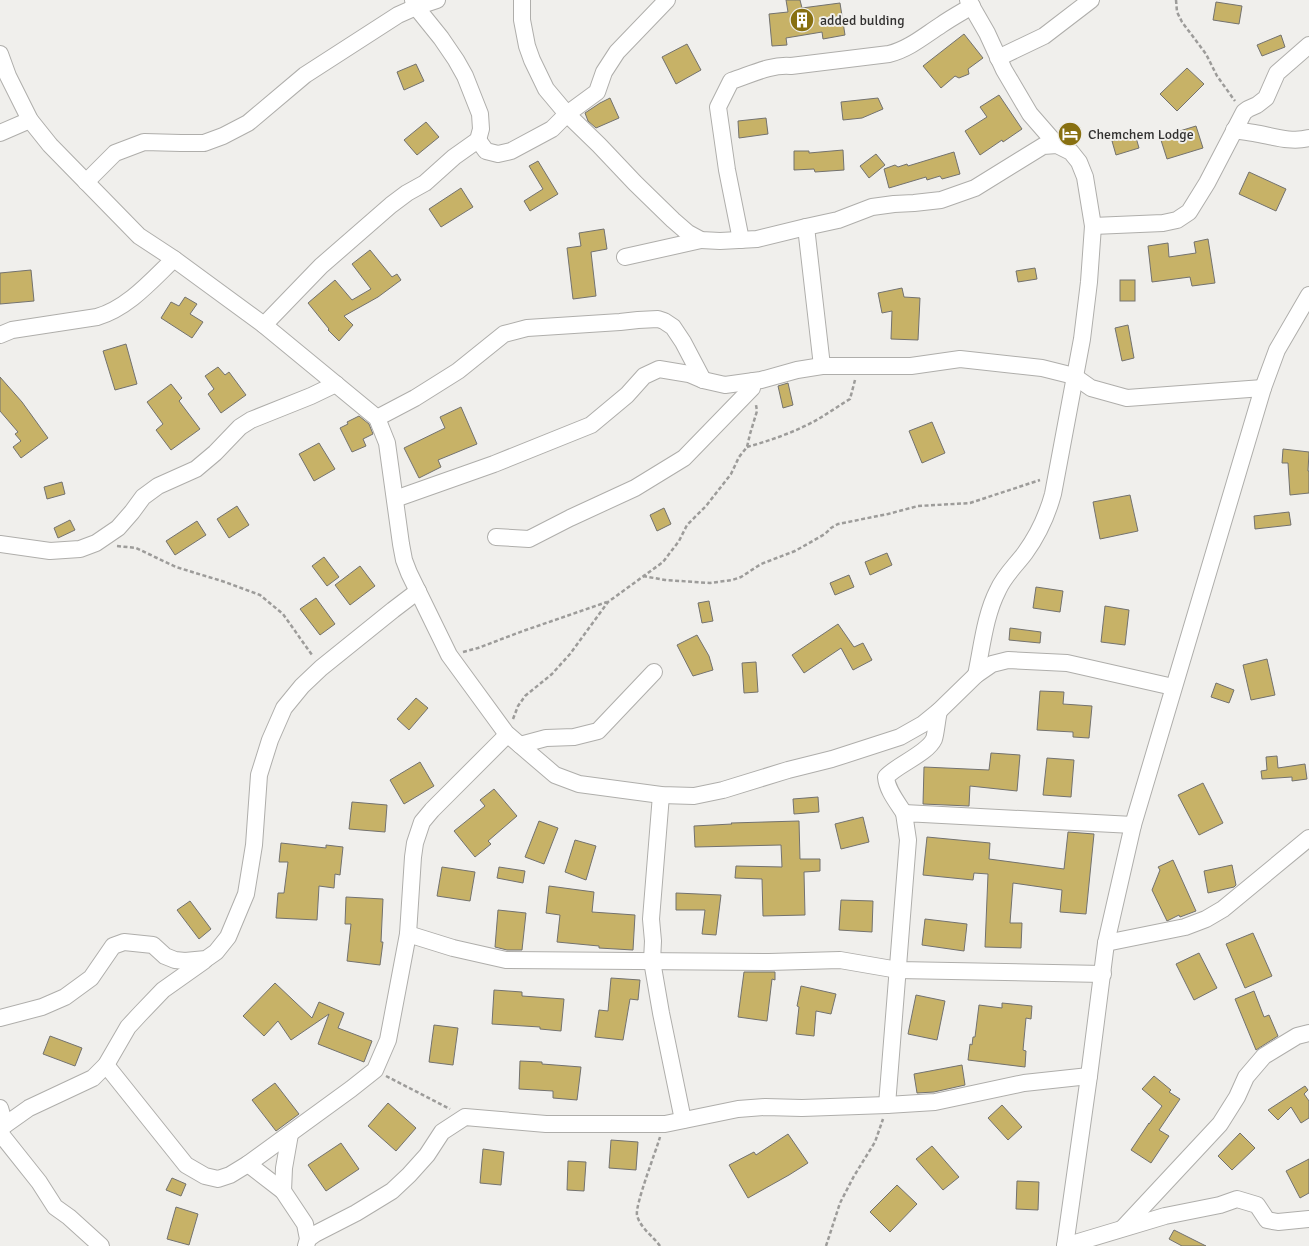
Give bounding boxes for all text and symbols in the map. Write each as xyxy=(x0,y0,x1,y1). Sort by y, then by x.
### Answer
building icon: added bulding xyxy=(789,7,815,33)
place label: added bulding xyxy=(820,12,905,29)
hotel icon: Chemchem Lodge xyxy=(1057,121,1083,147)
place label: Chemchem Lodge xyxy=(1088,126,1194,143)

